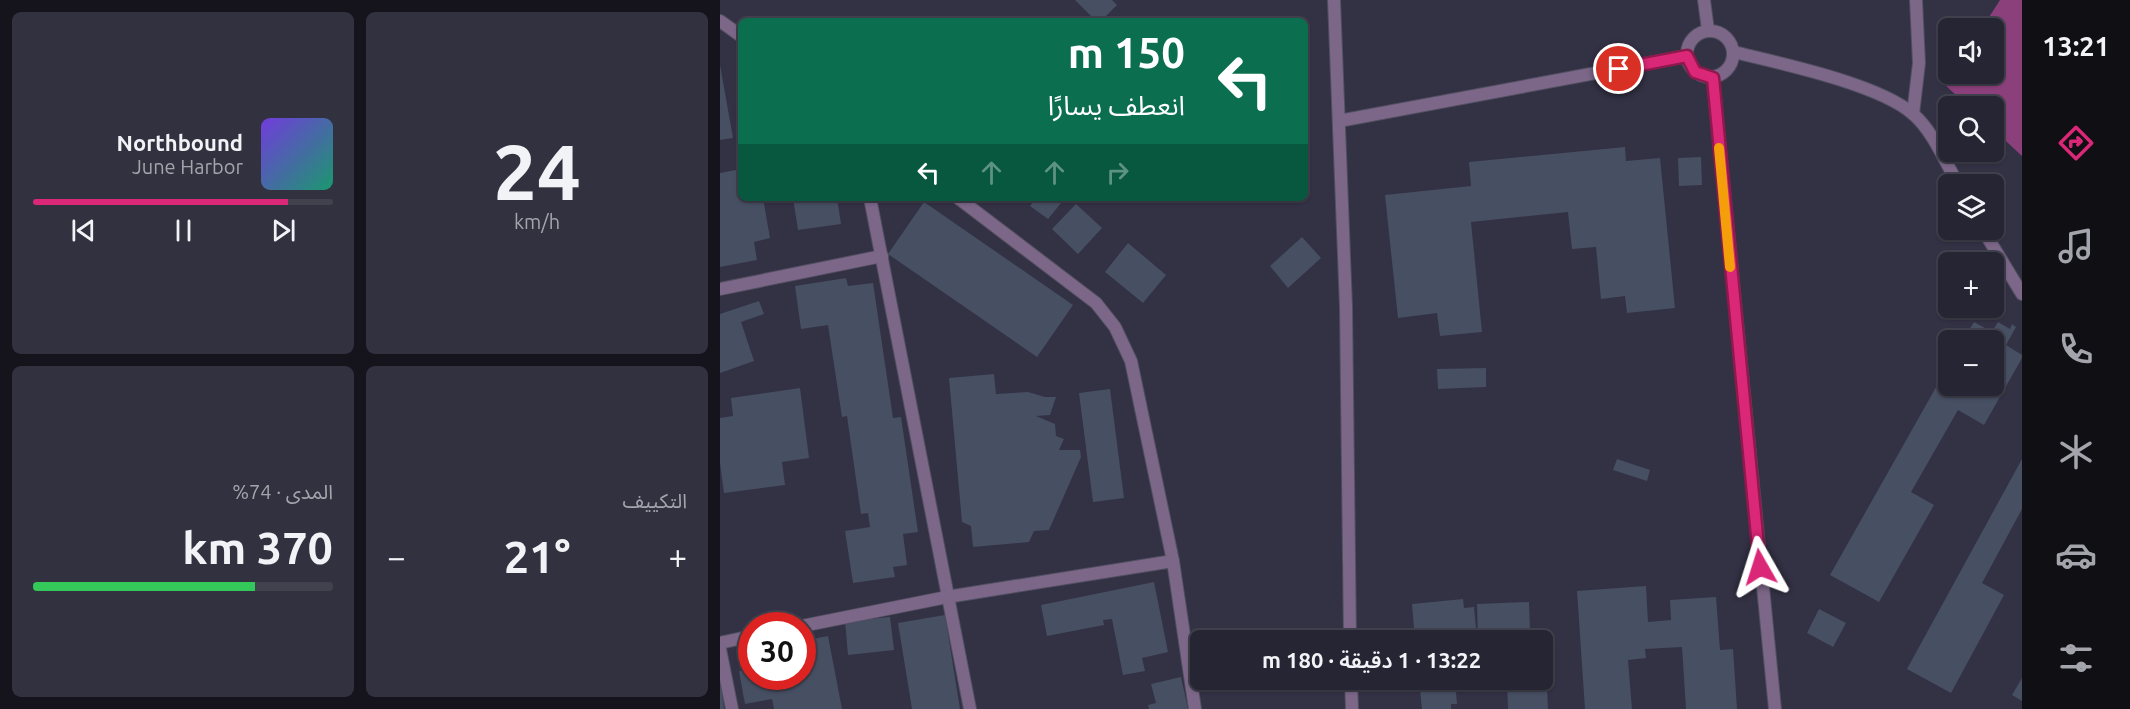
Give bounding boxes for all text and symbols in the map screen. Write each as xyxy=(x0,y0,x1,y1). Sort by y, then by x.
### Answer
map controls xyxy=(1938,18,2004,396)
button: sound xyxy=(1938,18,2004,84)
text: 150 m xyxy=(1068,29,1185,76)
text: 13:21 xyxy=(2042,31,2110,61)
icon: left xyxy=(1206,42,1284,120)
pin xyxy=(1593,43,1644,94)
icon: arrive xyxy=(1602,52,1635,85)
text: انعطف يسارًا xyxy=(1048,90,1185,120)
button: search xyxy=(1938,96,2004,162)
icon: directions xyxy=(2055,122,2097,164)
text: 24 xyxy=(493,127,581,215)
text: Northbound xyxy=(117,130,243,155)
text: June Harbor xyxy=(132,155,243,178)
icon: left xyxy=(912,156,945,189)
icon: ahead xyxy=(975,156,1008,189)
icon: ahead xyxy=(1038,156,1071,189)
icon: right xyxy=(1101,156,1134,189)
button: layers xyxy=(1938,174,2004,240)
text: km/h xyxy=(514,210,560,233)
icon: previous xyxy=(67,214,100,247)
icon: pause xyxy=(167,214,200,247)
icon: next xyxy=(267,214,300,247)
icon: music xyxy=(2055,225,2097,267)
button: + xyxy=(1938,252,2004,318)
icon: phone xyxy=(2055,328,2097,370)
button: − xyxy=(1938,330,2004,396)
icon: climate xyxy=(2055,431,2097,473)
text: المدى · 74% xyxy=(232,480,333,503)
text: التكييف xyxy=(623,489,687,512)
text: 370 km xyxy=(182,522,333,573)
text: 21° xyxy=(504,531,570,582)
icon: car xyxy=(2055,534,2097,576)
position arrow xyxy=(1728,535,1792,599)
text: − xyxy=(387,538,406,575)
text: + xyxy=(668,538,687,575)
speed limit sign: 30 xyxy=(738,612,816,690)
icon: filters xyxy=(2055,637,2097,679)
text: 13:22 · 1 دقيقة · 180 m xyxy=(1262,647,1481,672)

